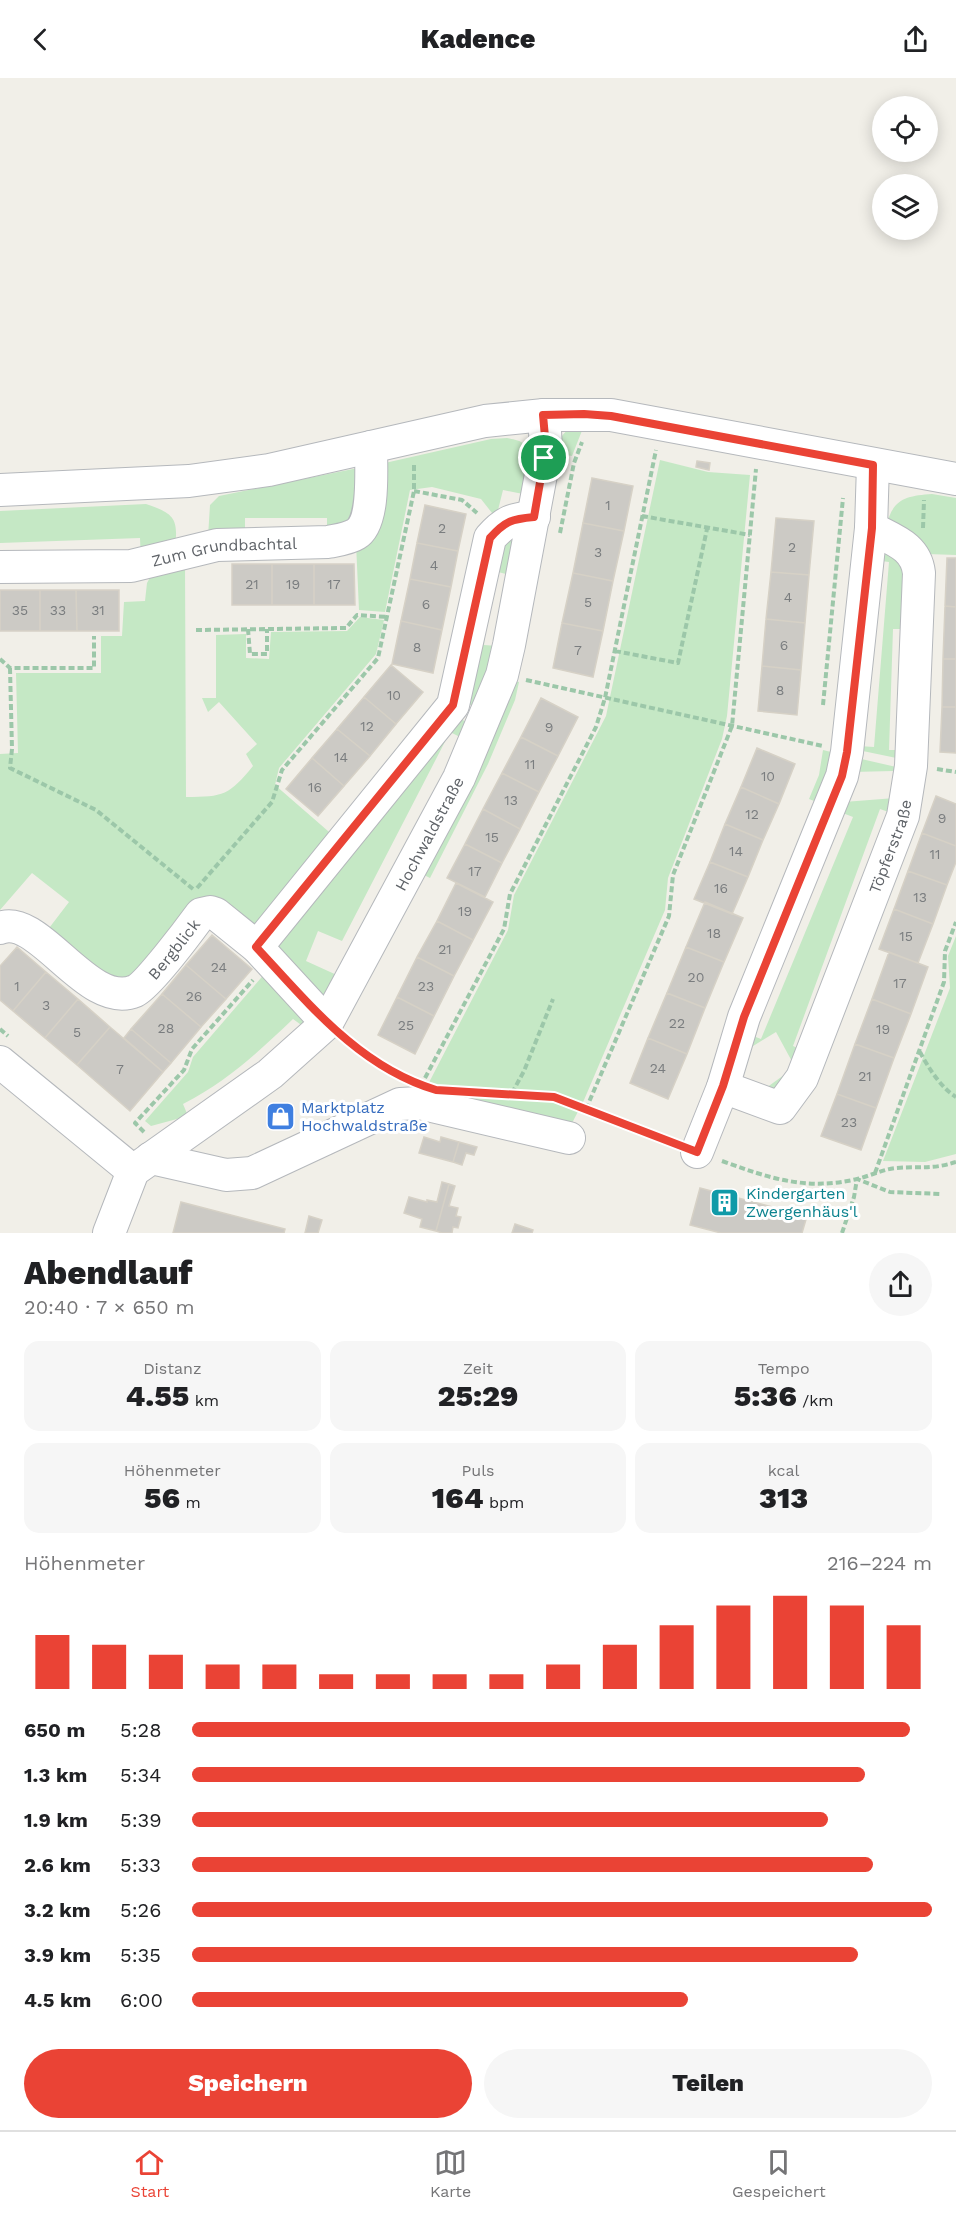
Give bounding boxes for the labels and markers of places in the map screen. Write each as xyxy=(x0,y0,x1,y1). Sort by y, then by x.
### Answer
pin xyxy=(518,432,569,483)
place label: Marktplatz Hochwaldstraße xyxy=(301,1098,428,1135)
shop icon: Marktplatz Hochwaldstraße xyxy=(264,1100,296,1132)
place label: Kindergarten Zwergenhäus'l xyxy=(746,1184,858,1221)
building icon: Kindergarten Zwergenhäus'l xyxy=(709,1186,741,1218)

